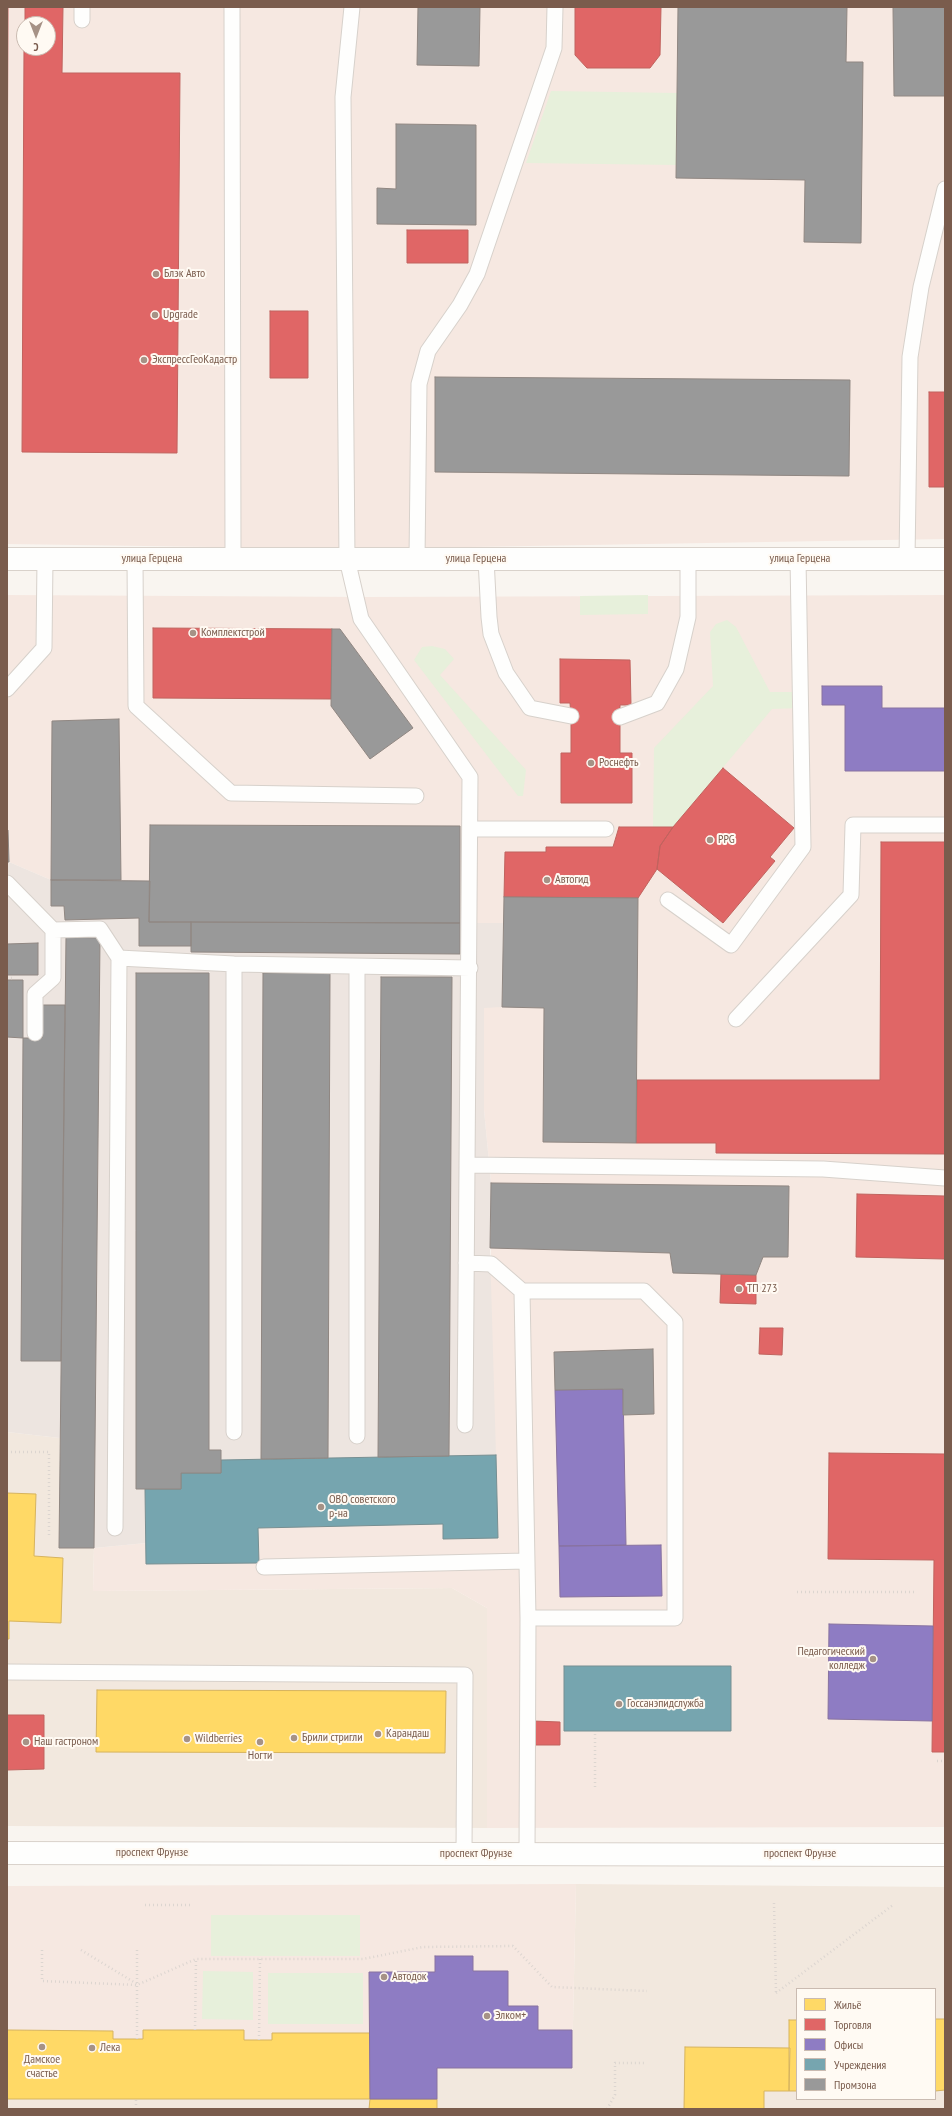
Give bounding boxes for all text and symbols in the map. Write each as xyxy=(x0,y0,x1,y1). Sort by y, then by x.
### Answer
north arrow xyxy=(16,16,56,56)
text: С xyxy=(33,40,39,54)
place label: Блэк Авто xyxy=(164,267,205,281)
marker: Блэк Авто xyxy=(151,269,161,279)
place label: Upgrade xyxy=(163,308,198,322)
marker: Upgrade xyxy=(150,310,160,320)
place label: ЭкспрессГеоКадастр xyxy=(152,353,237,367)
marker: ЭкспрессГеоКадастр xyxy=(139,355,149,365)
street label: улица Герцена xyxy=(122,552,182,566)
street label: улица Герцена xyxy=(446,552,506,566)
street label: улица Герцена xyxy=(770,552,830,566)
place label: Комплектстрой xyxy=(201,626,265,640)
marker: Комплектстрой xyxy=(188,628,198,638)
place label: Роснефть xyxy=(599,756,638,770)
marker: Роснефть xyxy=(586,758,596,768)
place label: PPG xyxy=(718,833,735,847)
marker: PPG xyxy=(705,835,715,845)
place label: Автогид xyxy=(555,873,588,887)
marker: Автогид xyxy=(542,875,552,885)
place label: ТП 273 xyxy=(747,1282,777,1296)
marker: ТП 273 xyxy=(734,1284,744,1294)
place label: ОВО советского р-на xyxy=(329,1493,396,1521)
marker: ОВО советского р-на xyxy=(316,1502,326,1512)
place label: Педагогический колледж xyxy=(797,1645,865,1673)
marker: Педагогический колледж xyxy=(868,1654,878,1664)
place label: Госсанэпидслужба xyxy=(627,1697,704,1711)
marker: Госсанэпидслужба xyxy=(614,1699,624,1709)
place label: Карандаш xyxy=(386,1727,429,1741)
marker: Карандаш xyxy=(373,1729,383,1739)
place label: Брили стригли xyxy=(302,1731,362,1745)
place label: Wildberries xyxy=(195,1732,242,1746)
marker: Брили стригли xyxy=(289,1733,299,1743)
marker: Wildberries xyxy=(182,1734,192,1744)
place label: Наш гастроном xyxy=(34,1735,98,1749)
marker: Наш гастроном xyxy=(21,1737,31,1747)
marker: Ногти xyxy=(255,1737,265,1747)
place label: Ногти xyxy=(248,1749,272,1763)
street label: проспект Фрунзе xyxy=(116,1846,188,1860)
street label: проспект Фрунзе xyxy=(440,1847,512,1861)
street label: проспект Фрунзе xyxy=(764,1847,836,1861)
place label: Автодок xyxy=(392,1970,426,1984)
marker: Автодок xyxy=(379,1972,389,1982)
legend xyxy=(796,1988,936,2100)
text: Жильё xyxy=(834,1997,861,2012)
place label: Элком+ xyxy=(495,2009,526,2023)
marker: Элком+ xyxy=(482,2011,492,2021)
text: Торговля xyxy=(834,2017,872,2032)
text: Офисы xyxy=(834,2037,863,2052)
place label: Лека xyxy=(100,2041,120,2055)
marker: Дамское счастье xyxy=(37,2042,47,2052)
marker: Лека xyxy=(87,2043,97,2053)
place label: Дамское счастье xyxy=(24,2053,60,2081)
text: Учреждения xyxy=(834,2057,886,2072)
text: Промзона xyxy=(834,2077,876,2092)

